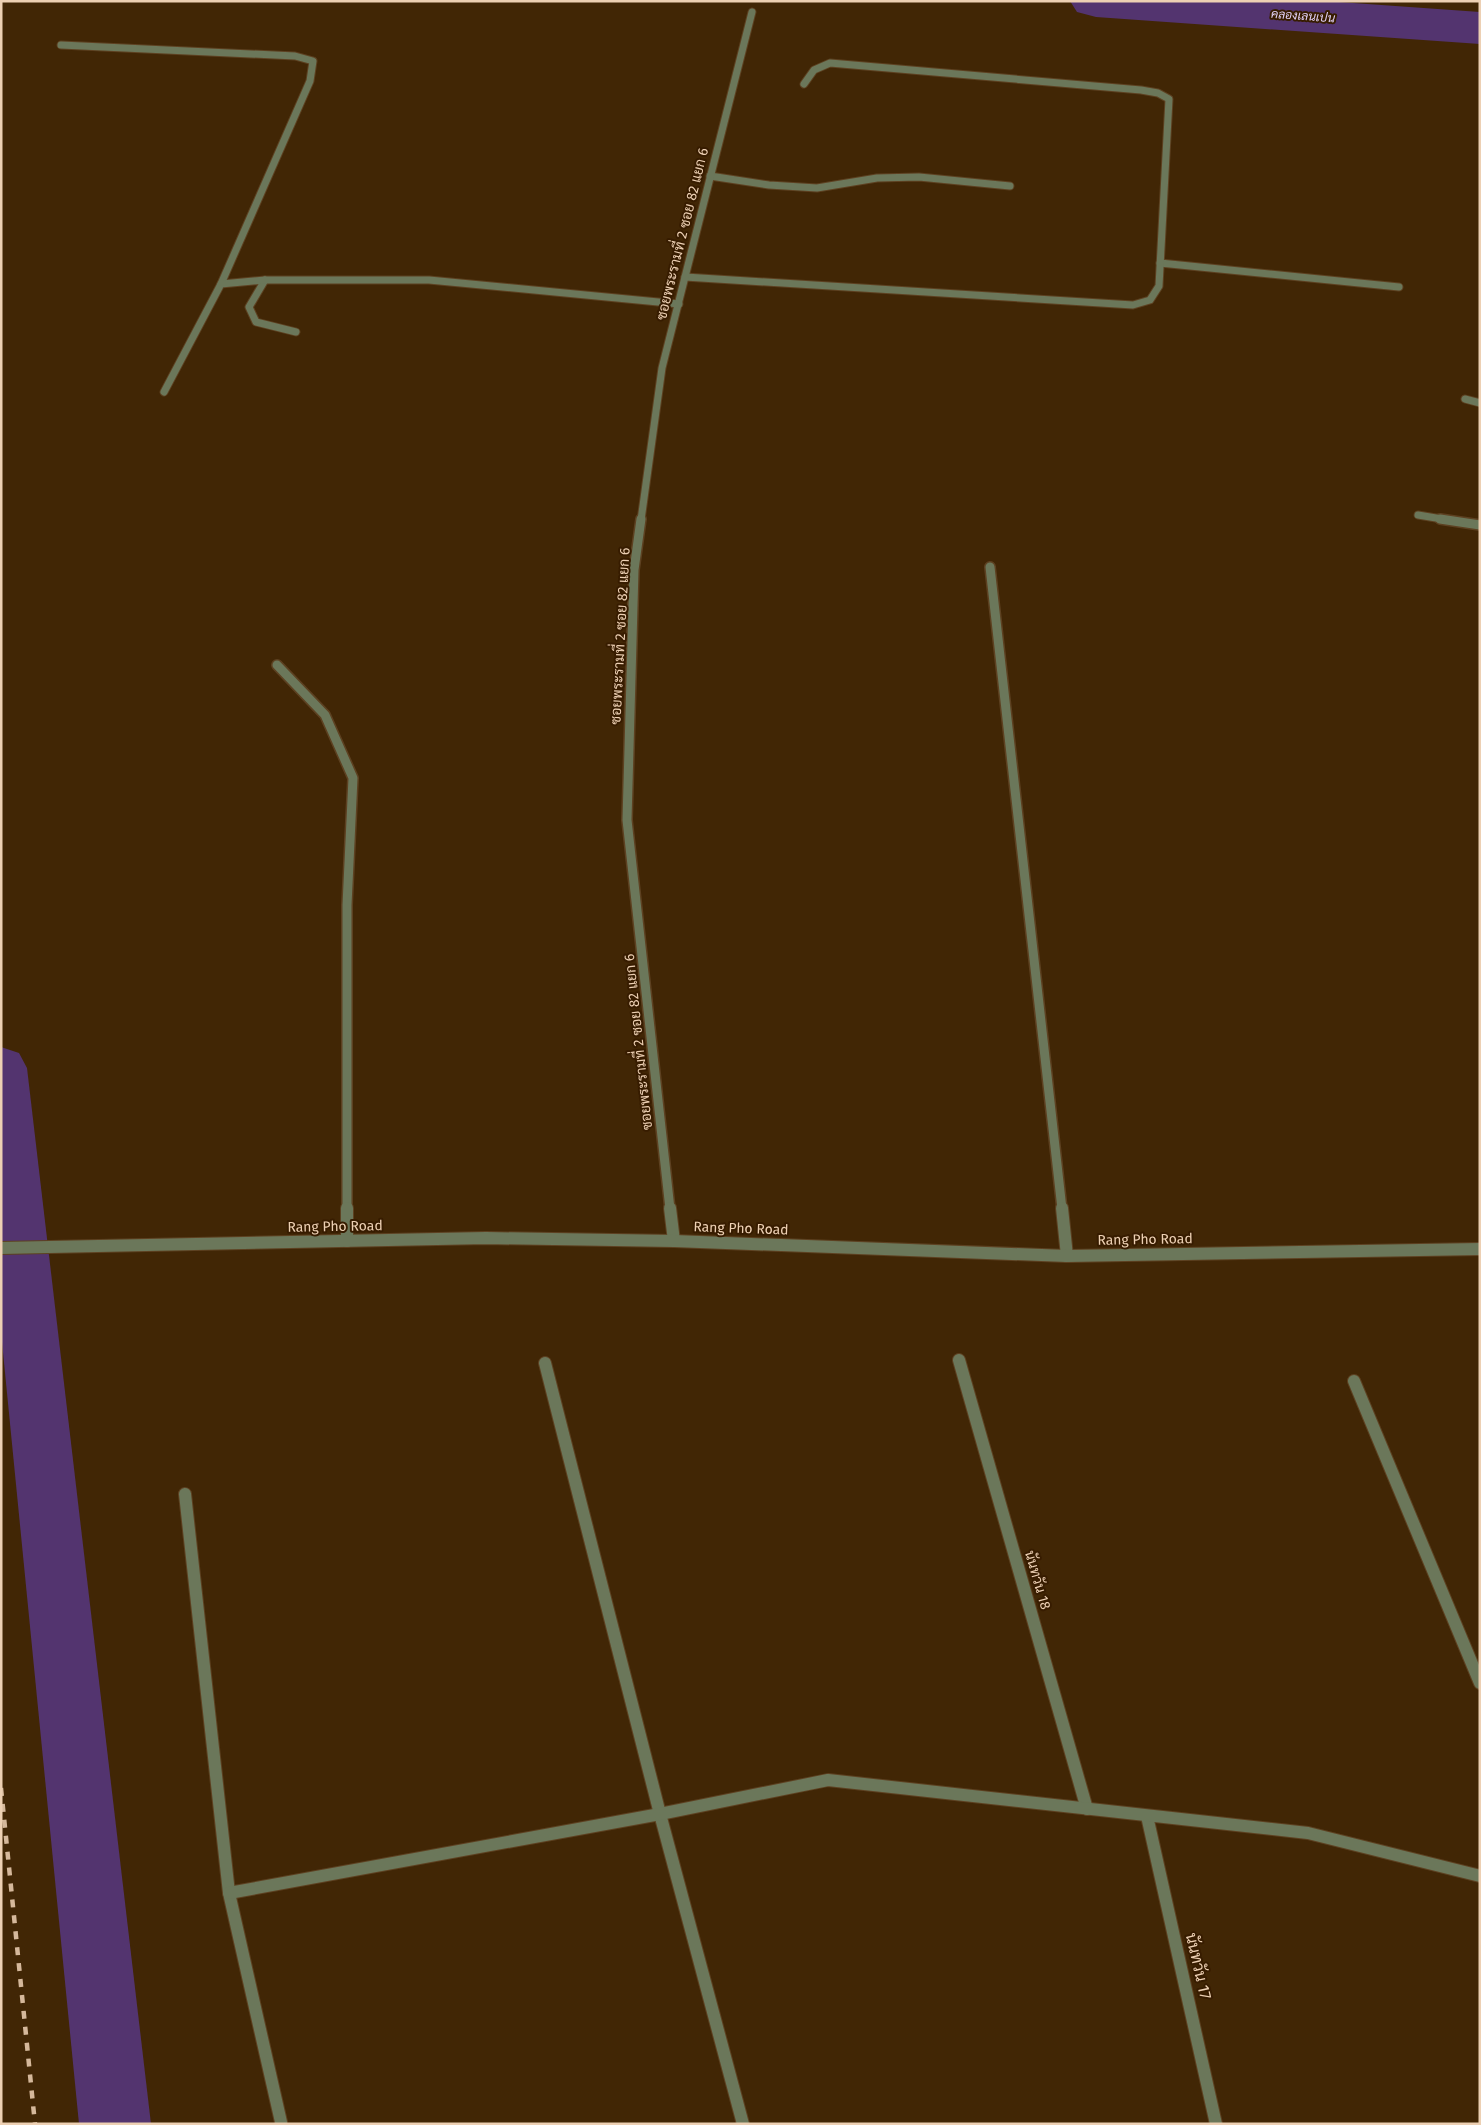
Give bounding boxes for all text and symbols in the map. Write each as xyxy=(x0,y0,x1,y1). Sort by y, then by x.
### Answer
water label: คลองเลนเปน xyxy=(1270,7,1336,25)
street label: ซอยพระรามที่ 2 ซอย 82 แยก 6 xyxy=(649,145,712,322)
street label: ซอยพระรามที่ 2 ซอย 82 แยก 6 xyxy=(603,547,634,725)
street label: ซอยพระรามที่ 2 ซอย 82 แยก 6 xyxy=(617,953,656,1131)
street label: Rang Pho Road xyxy=(287,1217,383,1236)
street label: Rang Pho Road xyxy=(693,1218,789,1239)
street label: Rang Pho Road xyxy=(1097,1230,1193,1249)
street label: นันทวัน 18 xyxy=(1021,1549,1054,1612)
street label: นันทวัน 17 xyxy=(1182,1931,1216,2001)

